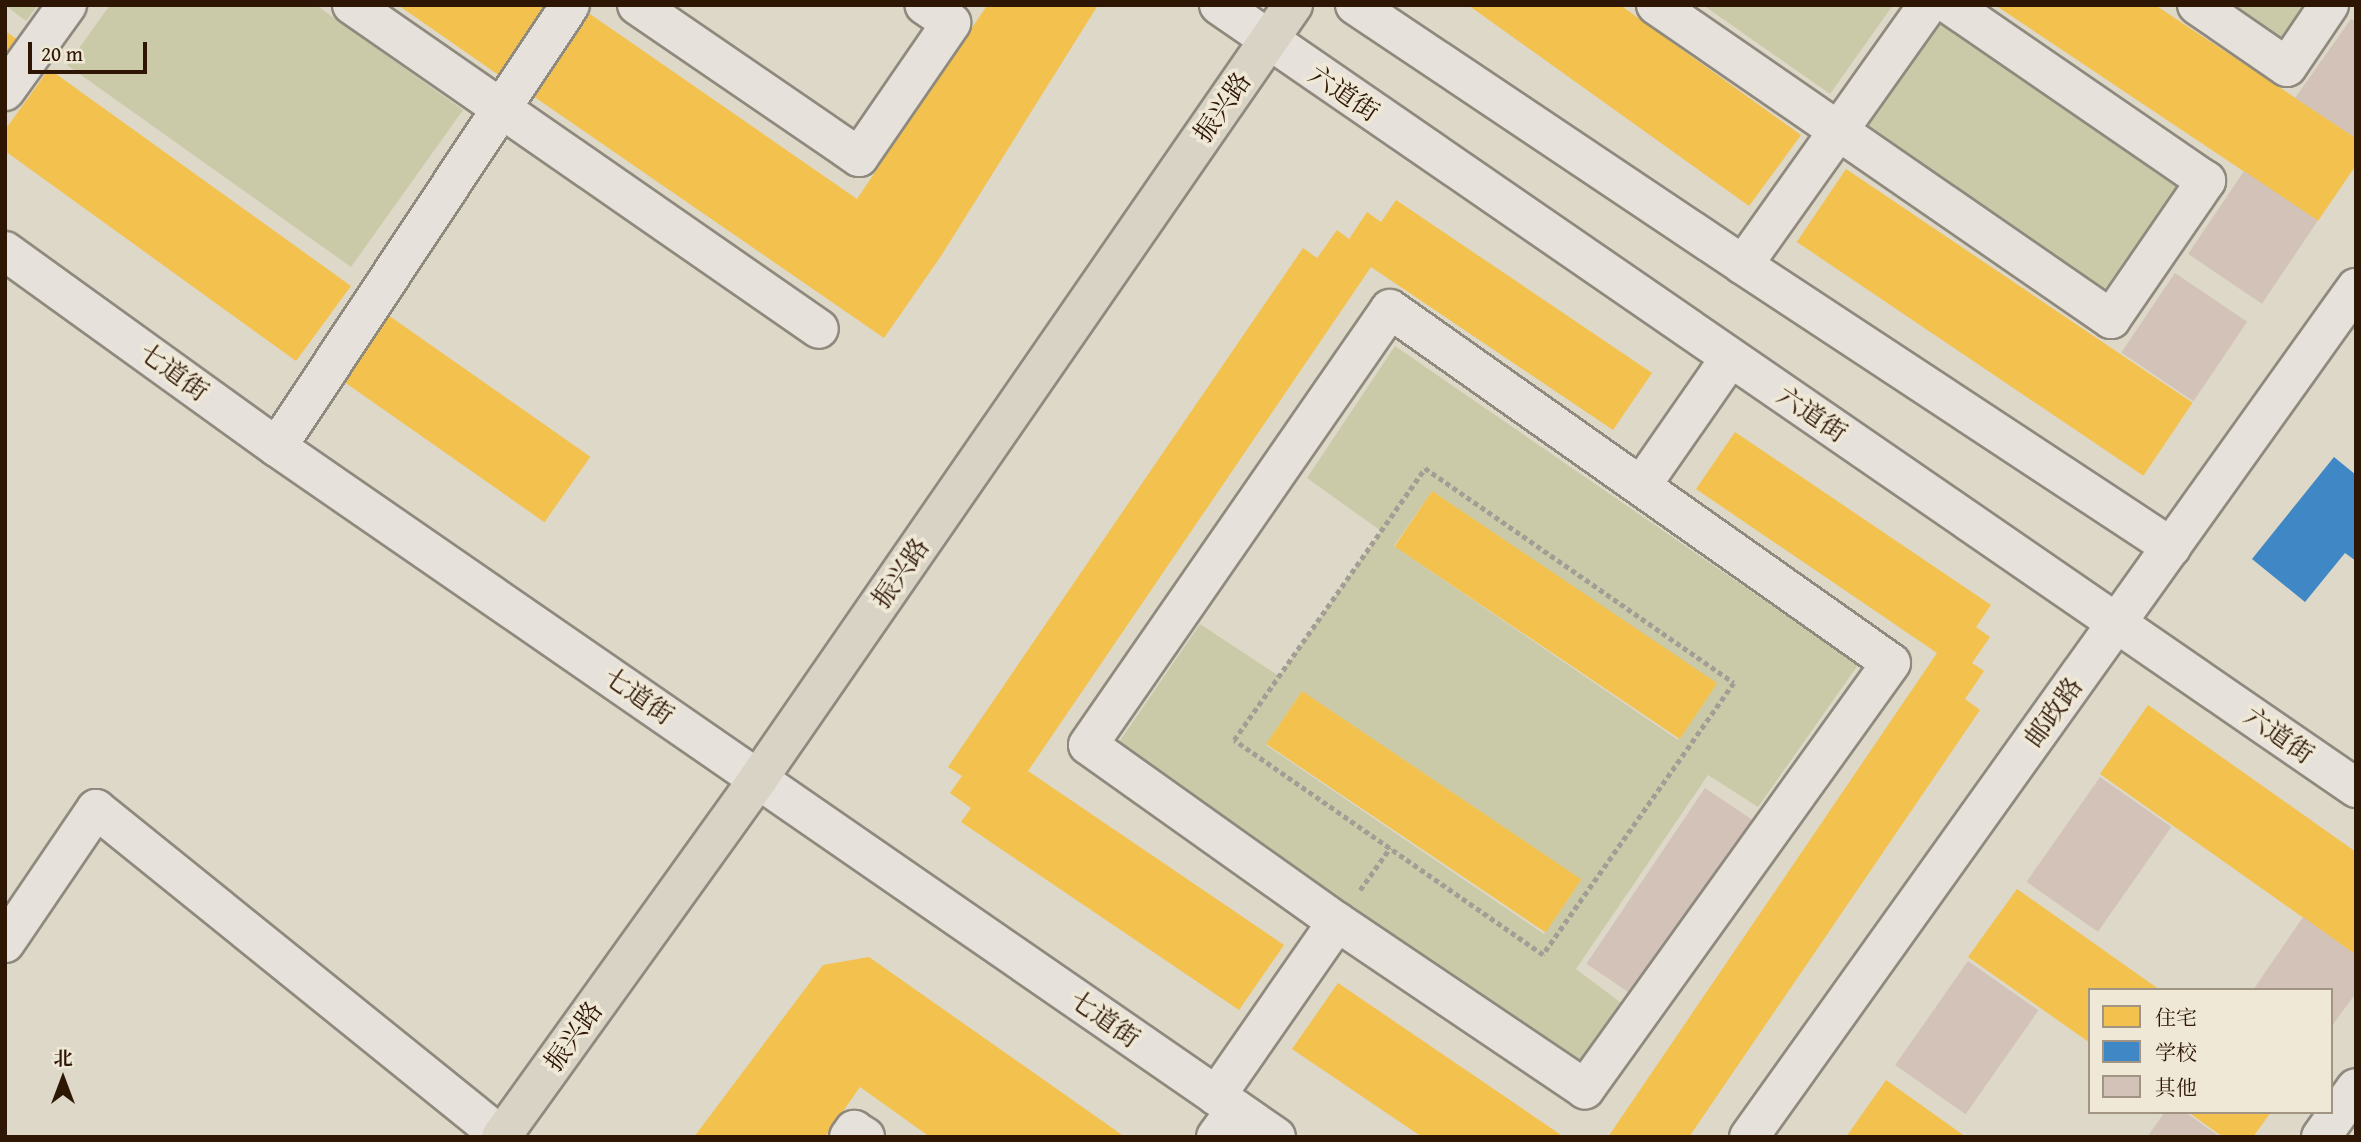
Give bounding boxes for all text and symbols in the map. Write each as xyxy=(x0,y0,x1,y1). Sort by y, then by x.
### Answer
scale bar xyxy=(32,28,150,72)
text: 20 m xyxy=(41,38,83,69)
street label: 六道街 xyxy=(1303,58,1385,128)
street label: 振兴路 xyxy=(1187,66,1257,148)
street label: 七道街 xyxy=(133,336,215,408)
street label: 六道街 xyxy=(1771,379,1853,449)
street label: 振兴路 xyxy=(865,532,935,614)
street label: 七道街 xyxy=(598,661,680,731)
street label: 邮政路 xyxy=(2017,671,2089,753)
street label: 六道街 xyxy=(2238,700,2320,770)
street label: 七道街 xyxy=(1064,984,1146,1054)
legend xyxy=(2088,988,2333,1114)
street label: 振兴路 xyxy=(537,995,609,1077)
text: 住宅 xyxy=(2155,1002,2197,1033)
text: 学校 xyxy=(2155,1037,2197,1068)
north arrow xyxy=(28,1044,98,1114)
text: 北 xyxy=(53,1044,73,1072)
text: 其他 xyxy=(2155,1072,2197,1103)

